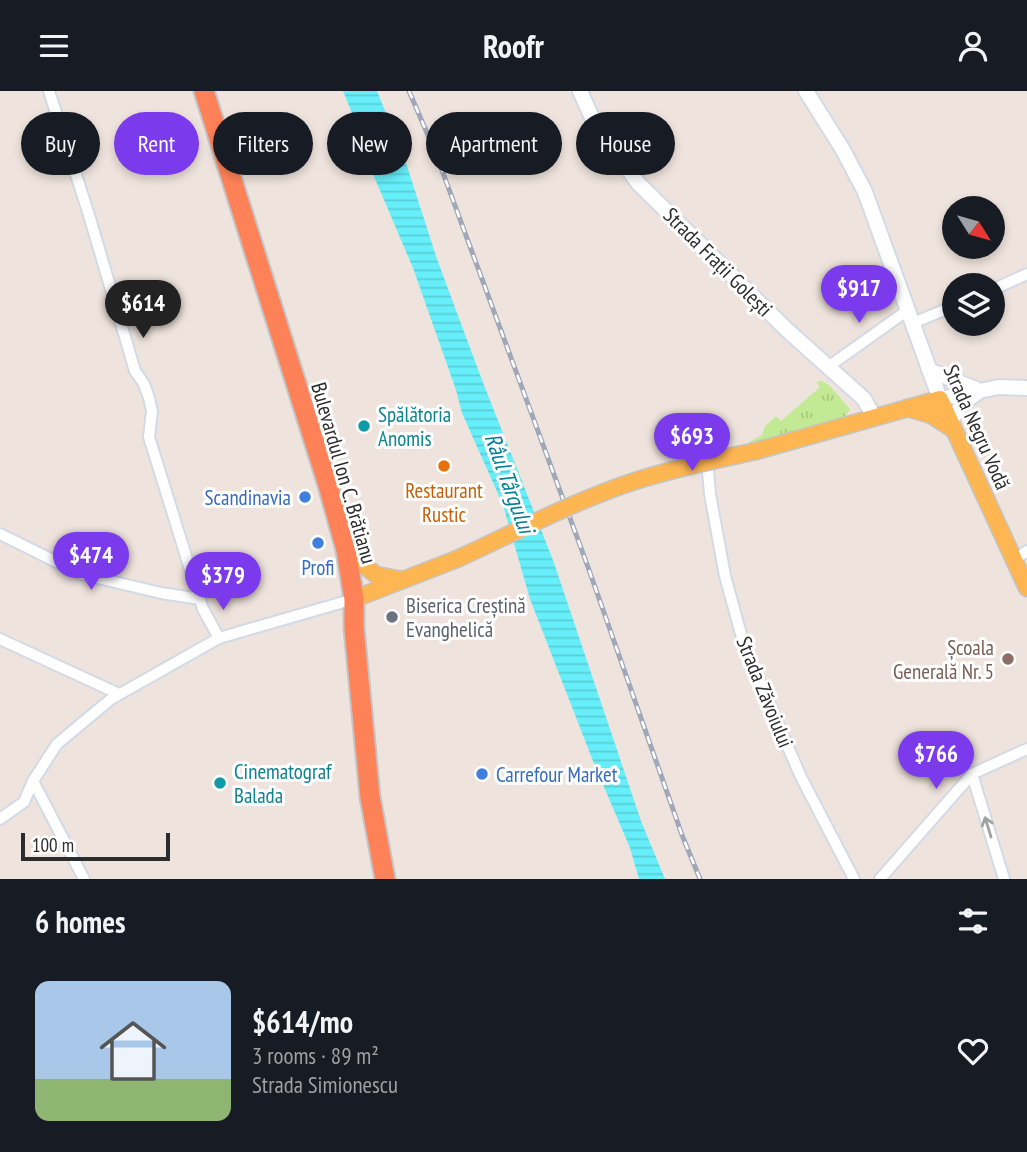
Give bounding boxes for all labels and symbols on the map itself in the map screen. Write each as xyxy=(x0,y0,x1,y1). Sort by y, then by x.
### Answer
north arrow xyxy=(942,196,1004,259)
street label: Strada Frații Golești xyxy=(658,202,778,322)
pin: $917 xyxy=(818,265,900,325)
pin: $614 xyxy=(102,281,184,340)
street label: Strada Negru Vodă xyxy=(937,360,1017,494)
street label: Bulevardul Ion C. Brătianu xyxy=(305,379,383,567)
place label: Spălătoria Anomis xyxy=(378,401,451,452)
pin: $693 xyxy=(651,413,733,473)
marker: Spălătoria Anomis xyxy=(356,418,372,434)
water label: Râul Târgului xyxy=(479,429,543,540)
marker: Restaurant Rustic xyxy=(436,458,452,474)
place label: Restaurant Rustic xyxy=(405,477,483,528)
place label: Scandinavia xyxy=(205,484,291,511)
marker: Scandinavia xyxy=(297,489,313,505)
pin: $474 xyxy=(50,533,132,592)
marker: Profi xyxy=(310,535,326,551)
pin: $379 xyxy=(182,553,264,612)
place label: Profi xyxy=(302,554,334,581)
place label: Biserica Creștină Evanghelică xyxy=(406,592,526,643)
marker: Biserica Creștină Evanghelică xyxy=(384,609,400,625)
street label: Strada Zăvoiului xyxy=(730,632,800,752)
place label: Școala Generală Nr. 5 xyxy=(893,634,994,685)
marker: Școala Generală Nr. 5 xyxy=(1000,651,1016,667)
pin: $766 xyxy=(895,731,977,791)
place label: Cinematograf Balada xyxy=(234,758,332,809)
place label: Carrefour Market xyxy=(496,761,618,788)
marker: Carrefour Market xyxy=(474,766,490,782)
marker: Cinematograf Balada xyxy=(212,775,228,791)
one-way arrow xyxy=(981,816,993,838)
scale bar xyxy=(21,830,170,862)

